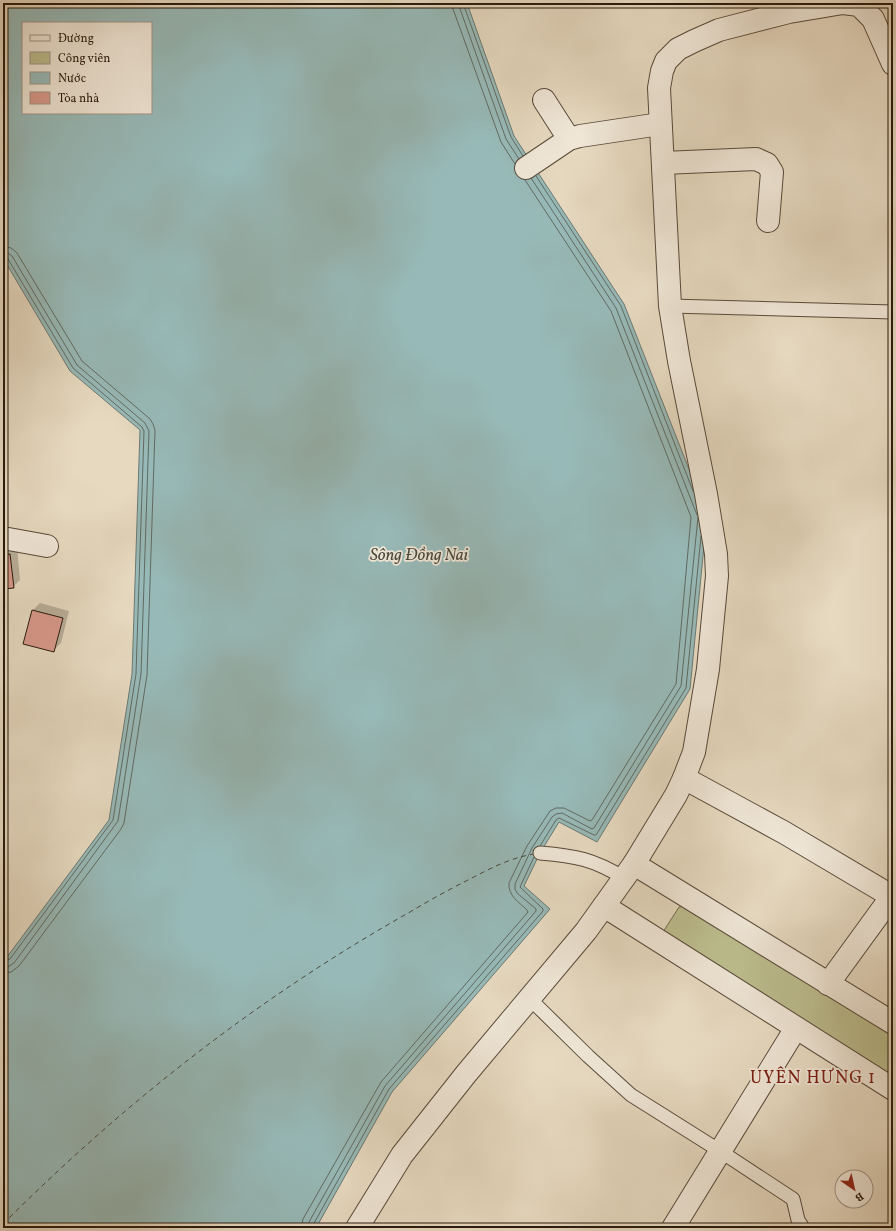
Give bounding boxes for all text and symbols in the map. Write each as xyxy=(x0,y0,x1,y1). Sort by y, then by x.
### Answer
legend xyxy=(22,22,152,114)
text: Đường xyxy=(58,31,94,47)
text: Công viên xyxy=(58,51,110,67)
text: Nước xyxy=(58,71,86,87)
text: Tòa nhà xyxy=(58,91,99,107)
water label: Sông Đồng Nai xyxy=(370,544,469,567)
district label: UYÊN HƯNG 1 xyxy=(750,1066,876,1091)
north arrow xyxy=(834,1169,874,1209)
text: B xyxy=(852,1188,866,1204)

